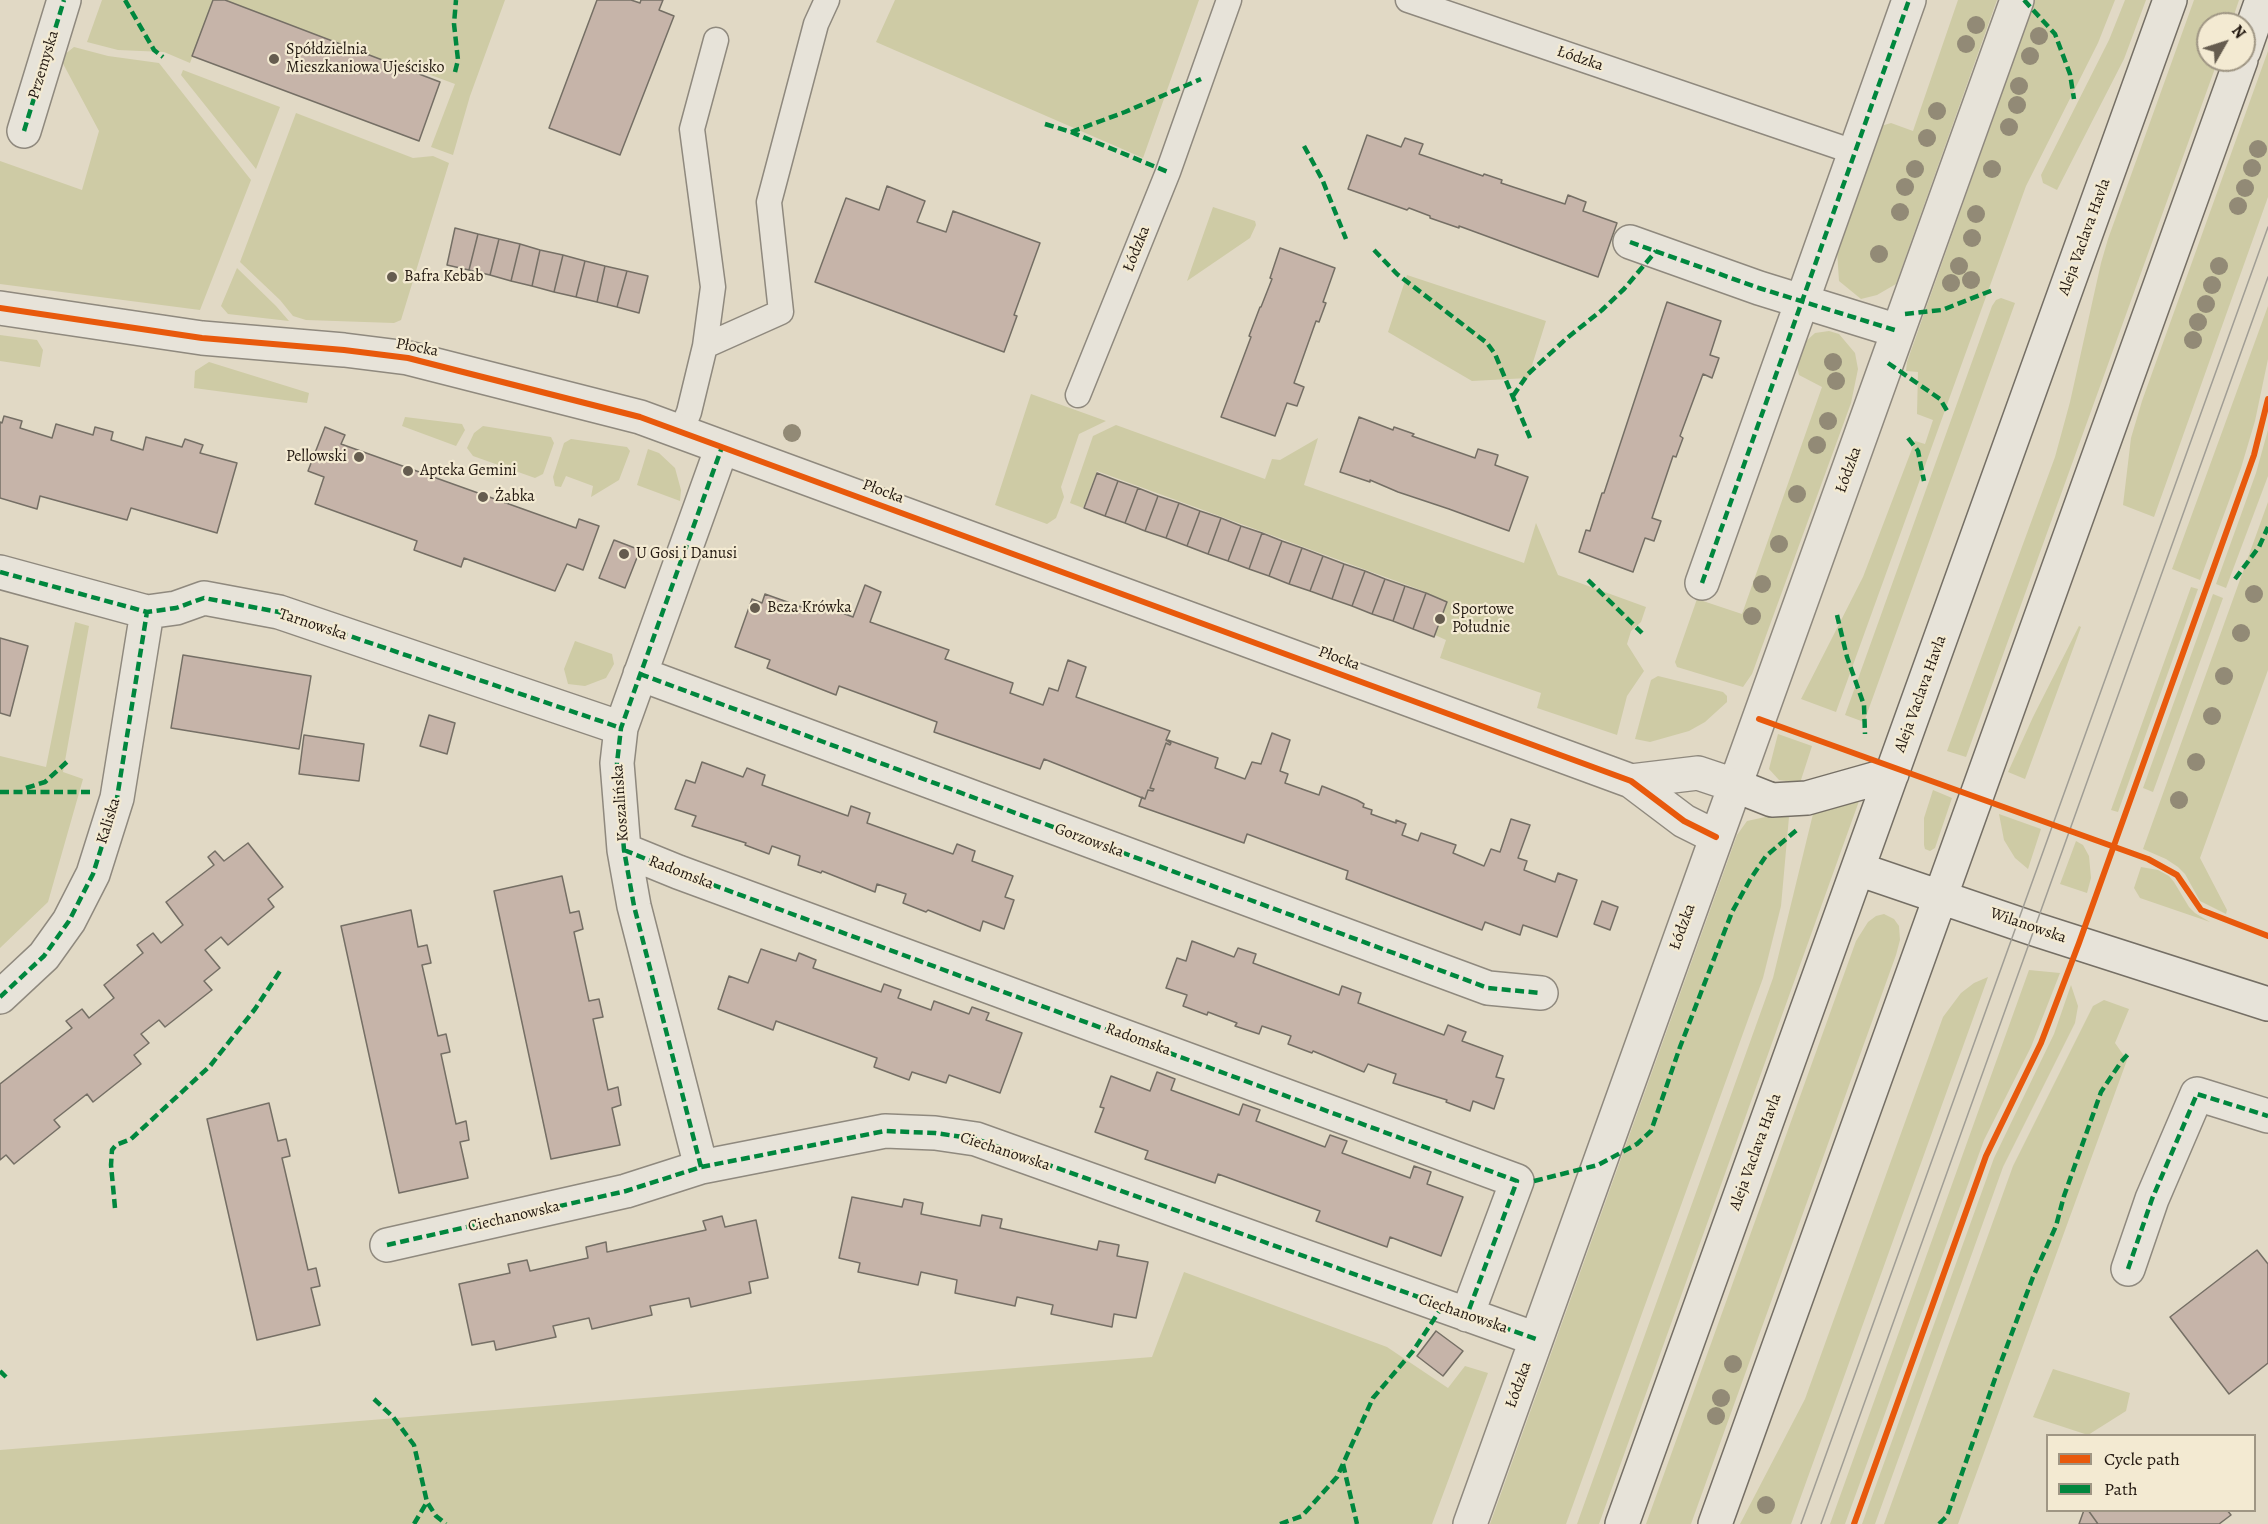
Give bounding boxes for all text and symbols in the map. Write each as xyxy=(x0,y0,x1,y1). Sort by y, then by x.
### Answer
north arrow xyxy=(2196,12,2256,72)
text: N xyxy=(2226,20,2251,43)
street label: Przemyska xyxy=(24,28,64,102)
place label: Spółdzielnia Mieszkaniowa Ujeścisko xyxy=(286,40,444,78)
street label: Łódzka xyxy=(1554,42,1606,76)
marker: Spółdzielnia Mieszkaniowa Ujeścisko xyxy=(267,52,281,66)
street label: Aleja Vaclava Havla xyxy=(2055,176,2115,298)
street label: Łódzka xyxy=(1119,223,1155,275)
place label: Bafra Kebab xyxy=(404,267,483,287)
marker: Bafra Kebab xyxy=(385,270,399,284)
street label: Płocka xyxy=(394,334,440,362)
street label: Łódzka xyxy=(1832,444,1866,496)
place label: Pellowski xyxy=(286,447,347,467)
marker: Pellowski xyxy=(352,450,366,464)
place label: Apteka Gemini xyxy=(420,461,517,481)
marker: Apteka Gemini xyxy=(401,464,415,478)
street label: Płocka xyxy=(860,476,906,508)
place label: Żabka xyxy=(495,487,535,507)
marker: Żabka xyxy=(476,490,490,504)
place label: U Gosi i Danusi xyxy=(636,544,737,564)
marker: U Gosi i Danusi xyxy=(617,547,631,561)
place label: Beza Krówka xyxy=(767,598,852,618)
place label: Sportowe Południe xyxy=(1452,600,1514,638)
marker: Beza Krówka xyxy=(748,601,762,615)
street label: Tarnowska xyxy=(276,605,350,645)
marker: Sportowe Południe xyxy=(1433,612,1447,626)
street label: Aleja Vaclava Havla xyxy=(1891,633,1951,755)
street label: Płocka xyxy=(1316,643,1362,675)
street label: Koszalińska xyxy=(609,764,633,842)
street label: Kaliska xyxy=(93,796,125,846)
street label: Gorzowska xyxy=(1052,820,1126,862)
street label: Radomska xyxy=(646,852,716,894)
street label: Łódzka xyxy=(1666,901,1700,953)
street label: Wilanowska xyxy=(1987,904,2069,948)
street label: Radomska xyxy=(1103,1019,1173,1061)
street label: Aleja Vaclava Havla xyxy=(1726,1091,1786,1213)
street label: Ciechanowska xyxy=(958,1128,1052,1176)
street label: Ciechanowska xyxy=(466,1197,562,1237)
street label: Ciechanowska xyxy=(1416,1290,1510,1338)
street label: Łódzka xyxy=(1502,1359,1536,1411)
legend xyxy=(2046,1434,2256,1512)
text: Cycle path xyxy=(2104,1447,2180,1471)
text: Path xyxy=(2104,1477,2138,1501)

